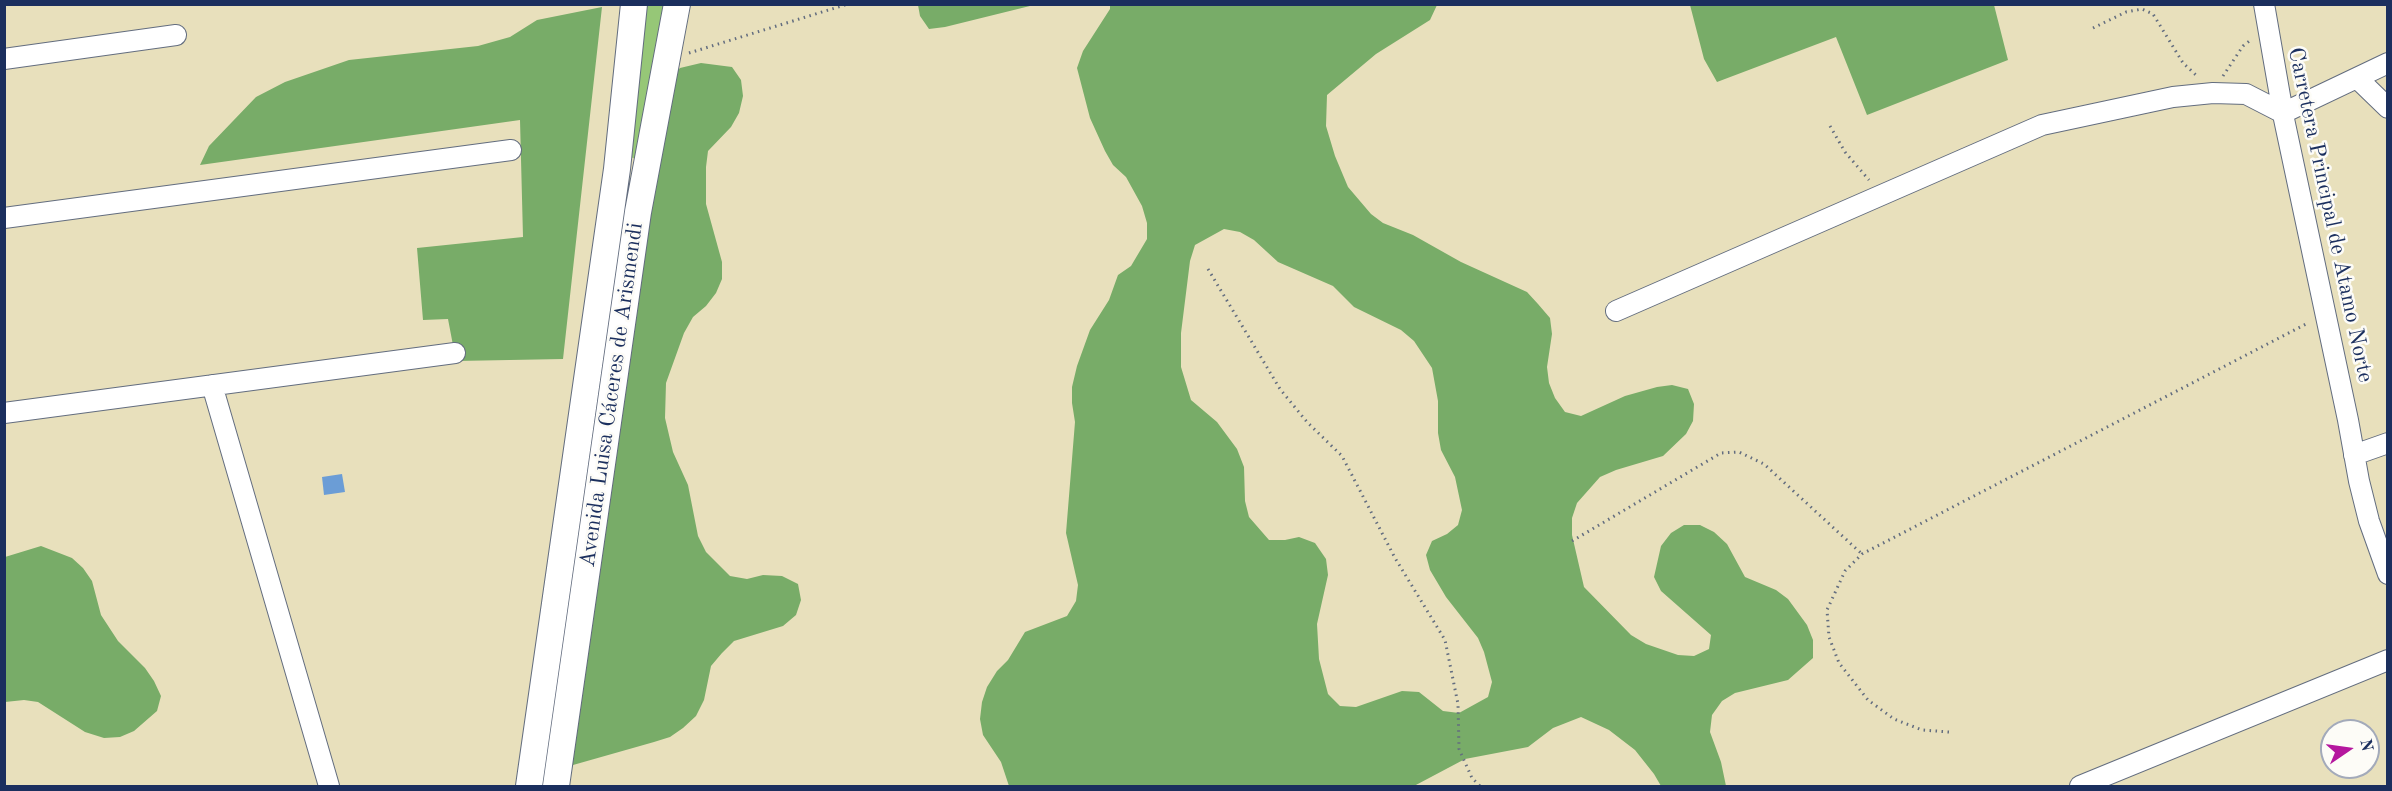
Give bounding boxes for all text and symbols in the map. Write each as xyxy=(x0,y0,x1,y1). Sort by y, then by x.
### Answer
street label: Carretera Principal de Atamo Norte xyxy=(2282,45,2378,385)
street label: Avenida Luisa Cáceres de Arismendi xyxy=(575,221,649,569)
north arrow xyxy=(2320,719,2380,779)
text: N xyxy=(2356,738,2375,753)

